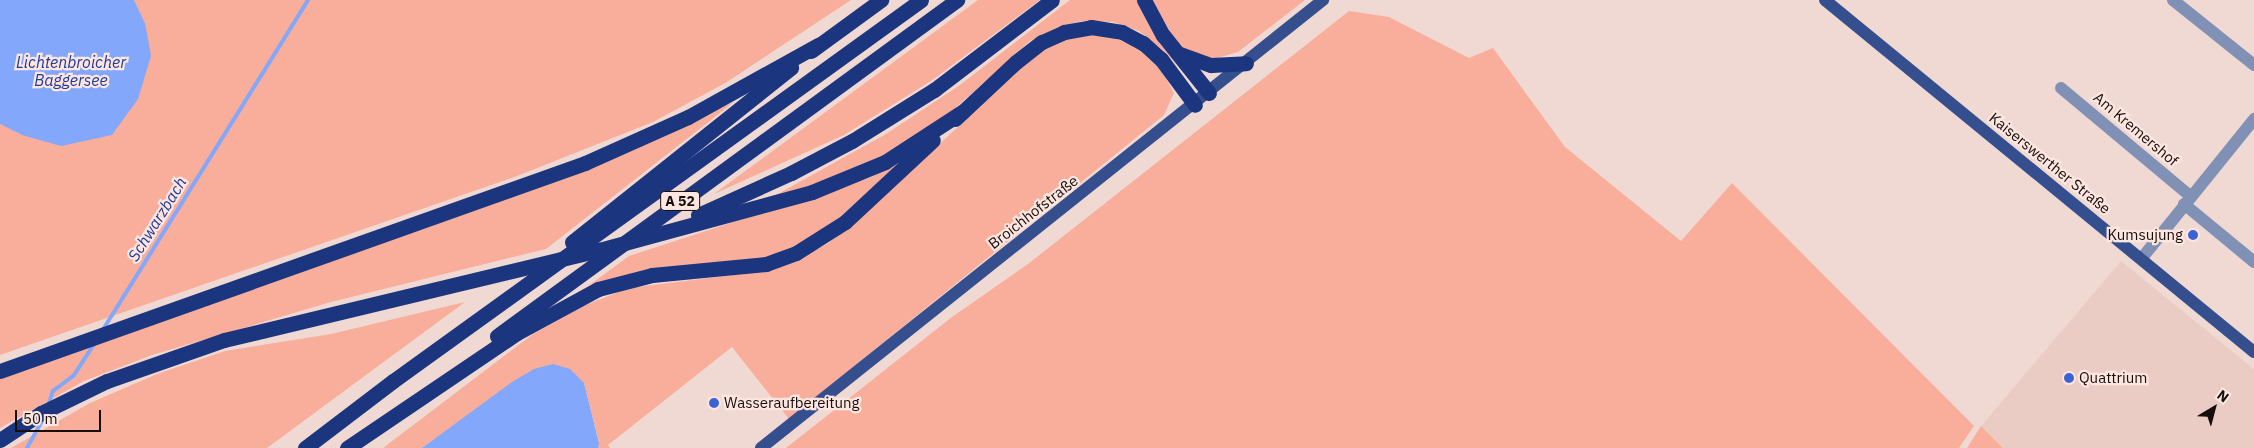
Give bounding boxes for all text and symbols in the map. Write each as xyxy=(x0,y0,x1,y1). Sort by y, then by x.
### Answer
water label: Lichtenbroicher Baggersee xyxy=(16,52,126,90)
street label: Am Kremershof xyxy=(2090,88,2182,170)
street label: Kaiserswerther Straße xyxy=(1986,109,2114,217)
street label: Broichhofstraße xyxy=(985,171,1081,253)
water label: Schwarzbach xyxy=(124,174,190,264)
road number: A 52 xyxy=(660,190,700,212)
place label: Kumsujung xyxy=(2107,226,2183,244)
marker: Kumsujung xyxy=(2187,229,2199,241)
place label: Quattrium xyxy=(2079,369,2147,387)
marker: Quattrium xyxy=(2063,372,2075,384)
north arrow xyxy=(2189,383,2239,433)
text: N xyxy=(2214,386,2232,406)
place label: Wasseraufbereitung xyxy=(724,394,859,412)
marker: Wasseraufbereitung xyxy=(708,397,720,409)
scale bar xyxy=(18,400,104,432)
text: 50 m xyxy=(23,409,58,428)

